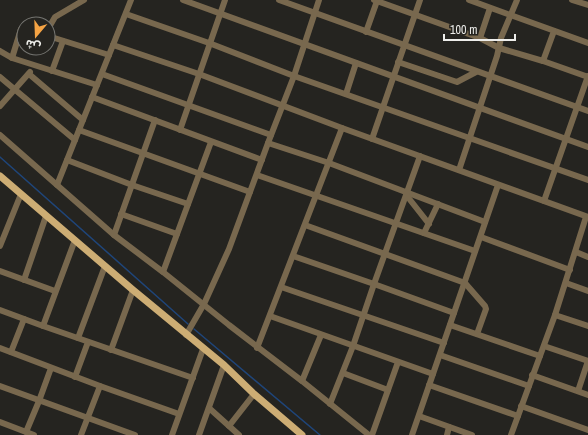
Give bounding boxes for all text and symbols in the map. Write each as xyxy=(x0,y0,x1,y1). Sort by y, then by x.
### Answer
north arrow xyxy=(16,16,56,56)
scale bar xyxy=(444,16,515,42)
text: 100 m xyxy=(450,22,477,38)
text: ش xyxy=(23,36,42,55)

